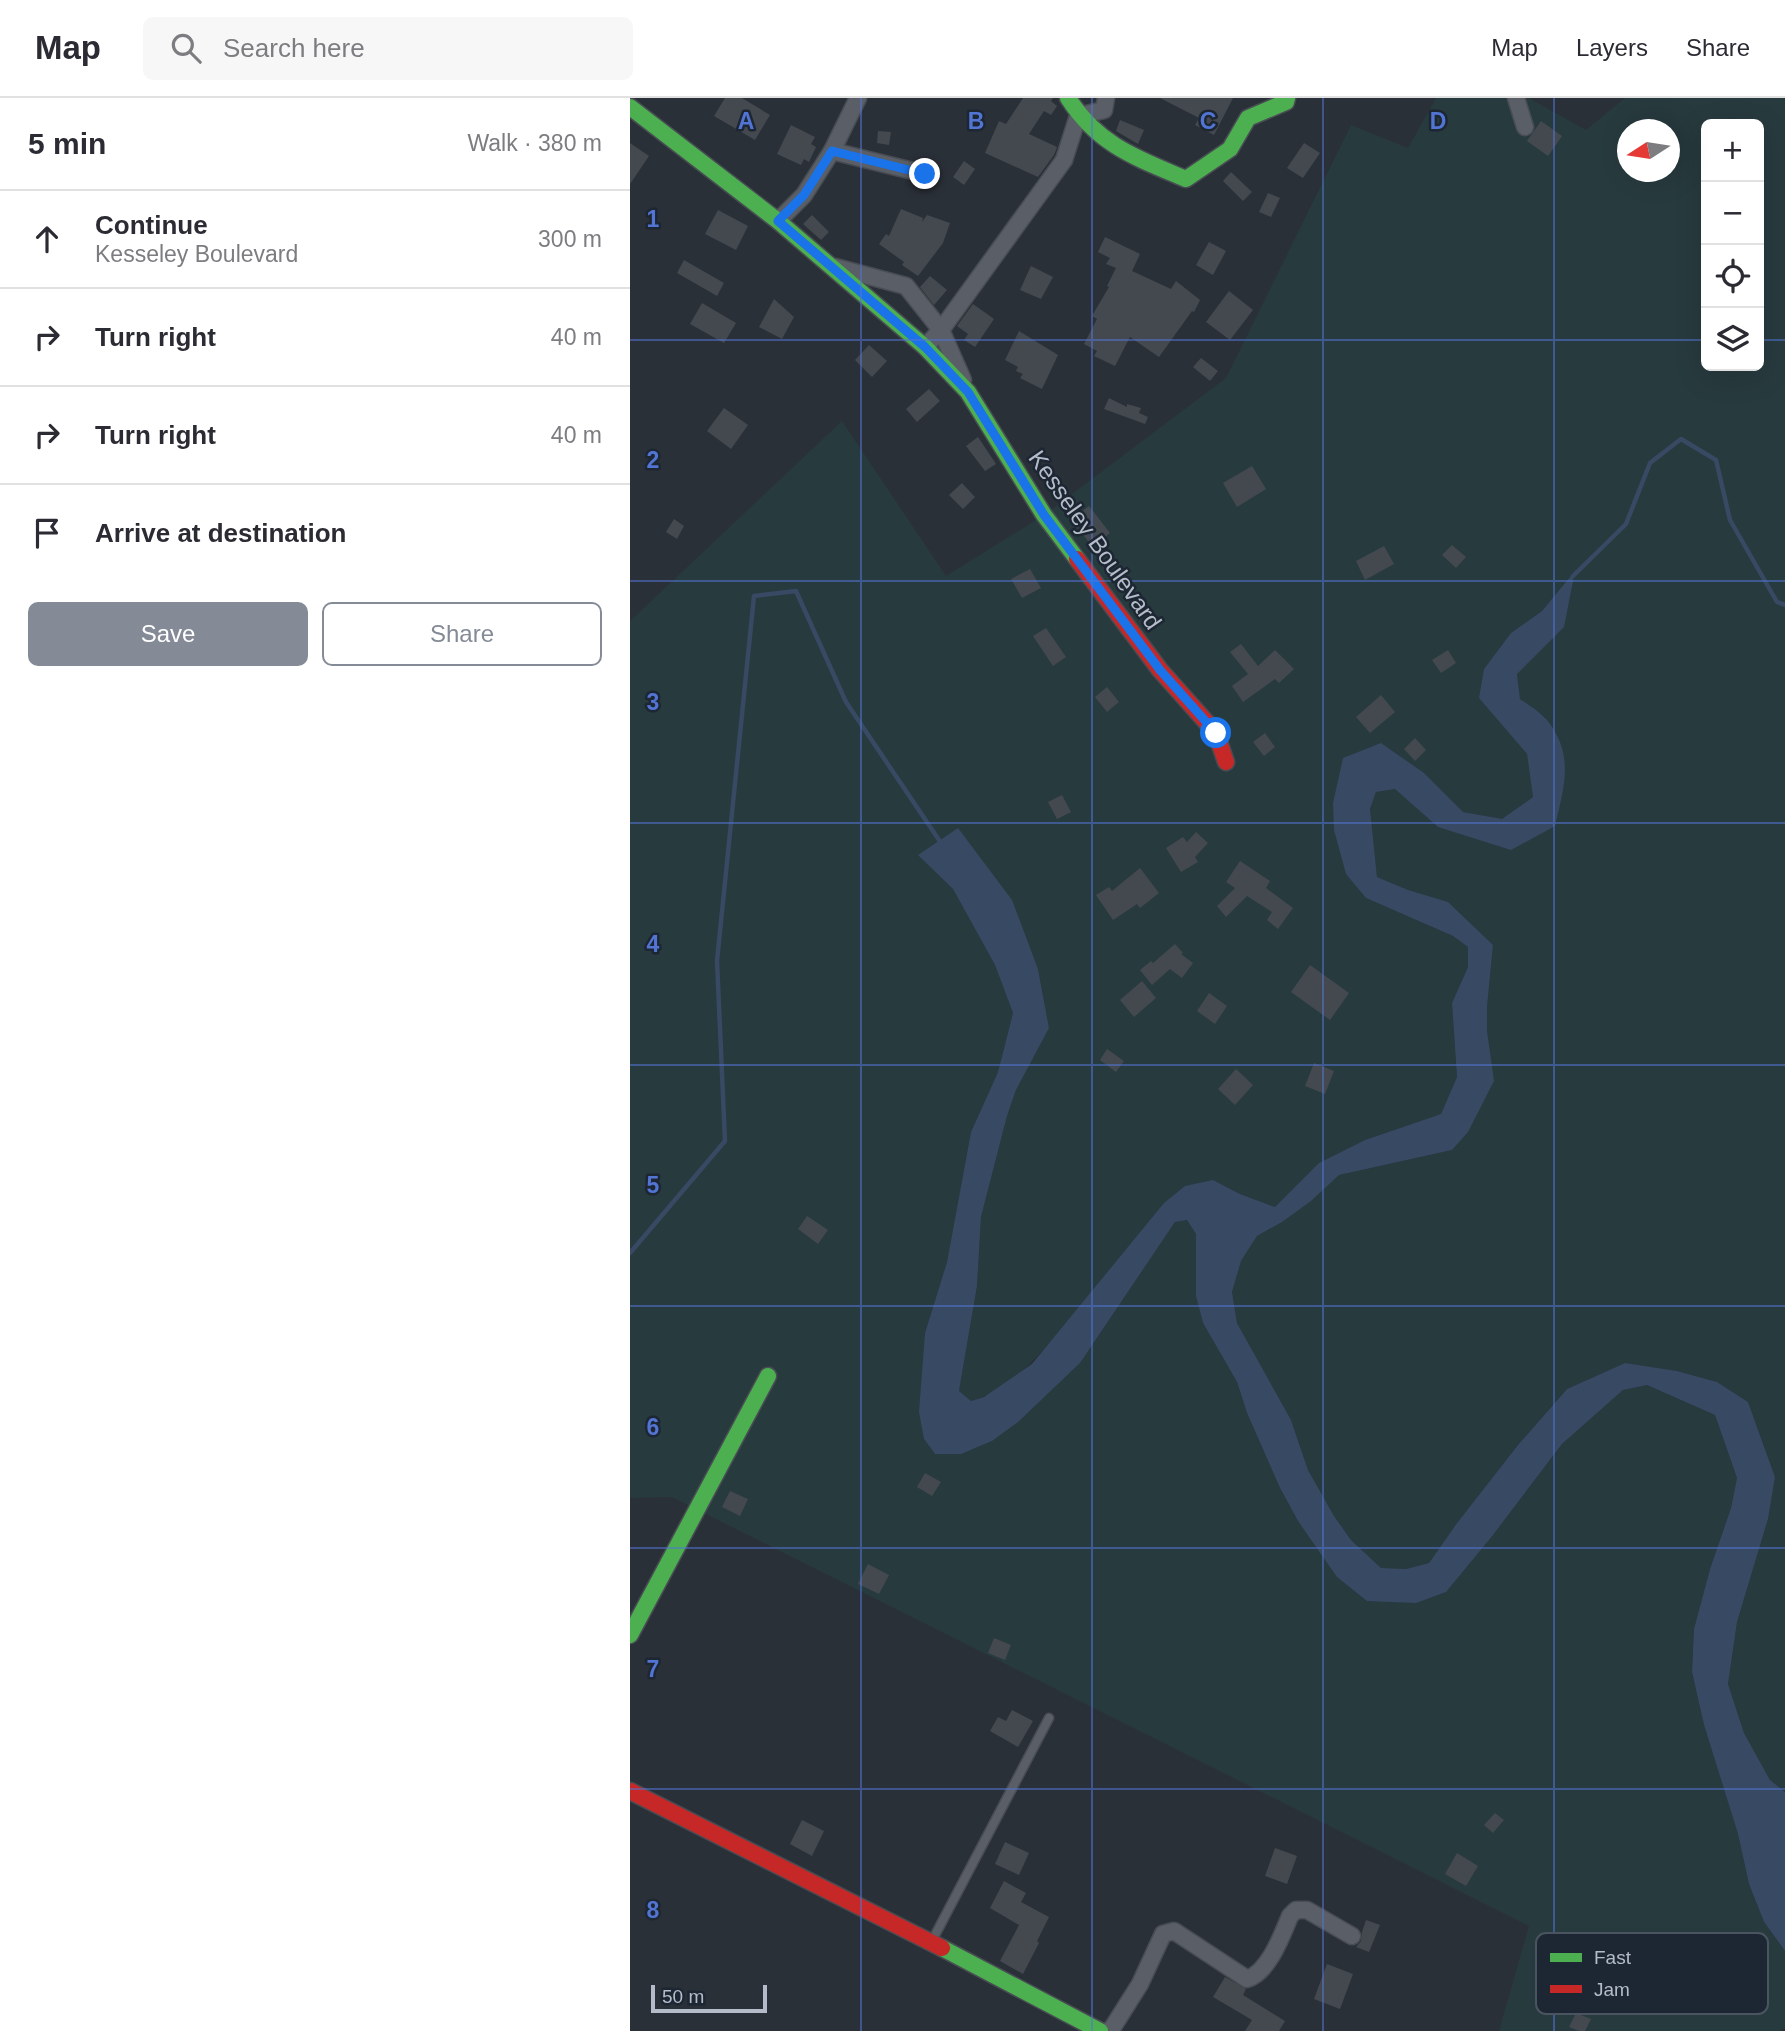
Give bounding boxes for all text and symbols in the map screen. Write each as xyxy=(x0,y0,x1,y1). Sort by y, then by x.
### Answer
search box xyxy=(143,17,633,80)
text: Map xyxy=(35,29,101,66)
icon: search xyxy=(167,29,205,67)
text: Search here xyxy=(223,33,365,63)
text: Map xyxy=(1491,34,1538,61)
text: Layers xyxy=(1576,34,1648,61)
text: Share xyxy=(1686,34,1750,61)
text: A xyxy=(738,108,754,134)
text: B xyxy=(968,108,984,134)
text: C xyxy=(1200,108,1216,134)
text: D xyxy=(1430,108,1446,134)
north arrow xyxy=(1617,119,1680,182)
map controls xyxy=(1701,119,1764,371)
button: + xyxy=(1701,119,1764,182)
text: 5 min xyxy=(28,127,106,160)
text: Walk · 380 m xyxy=(467,130,602,156)
route end xyxy=(909,158,940,189)
button: − xyxy=(1701,182,1764,245)
text: 1 xyxy=(647,206,660,232)
text: Continue xyxy=(95,210,208,240)
icon: ahead xyxy=(28,220,66,258)
text: 300 m xyxy=(538,226,602,252)
text: Kesseley Boulevard xyxy=(95,241,298,267)
button: locate xyxy=(1701,245,1764,308)
button: layers xyxy=(1701,308,1764,371)
icon: right xyxy=(28,318,66,356)
text: Turn right xyxy=(95,322,216,352)
text: 40 m xyxy=(551,324,602,350)
icon: right xyxy=(28,416,66,454)
text: Turn right xyxy=(95,420,216,450)
text: 40 m xyxy=(551,422,602,448)
street label: Kesseley Boulevard xyxy=(1024,445,1167,634)
text: 2 xyxy=(647,447,659,473)
icon: arrive xyxy=(28,514,66,552)
text: Arrive at destination xyxy=(95,518,346,548)
button: Save xyxy=(28,602,308,666)
button: Share xyxy=(322,602,602,666)
text: 3 xyxy=(647,689,659,715)
route start xyxy=(1200,717,1231,748)
text: 4 xyxy=(647,931,660,957)
text: 5 xyxy=(647,1172,660,1198)
text: 6 xyxy=(647,1414,659,1440)
text: 7 xyxy=(647,1656,659,1682)
text: 8 xyxy=(647,1897,660,1923)
legend xyxy=(1536,1933,1768,2014)
text: Fast xyxy=(1594,1947,1632,1968)
text: Jam xyxy=(1594,1979,1630,2000)
scale bar xyxy=(651,1982,766,2014)
text: 50 m xyxy=(662,1986,704,2007)

